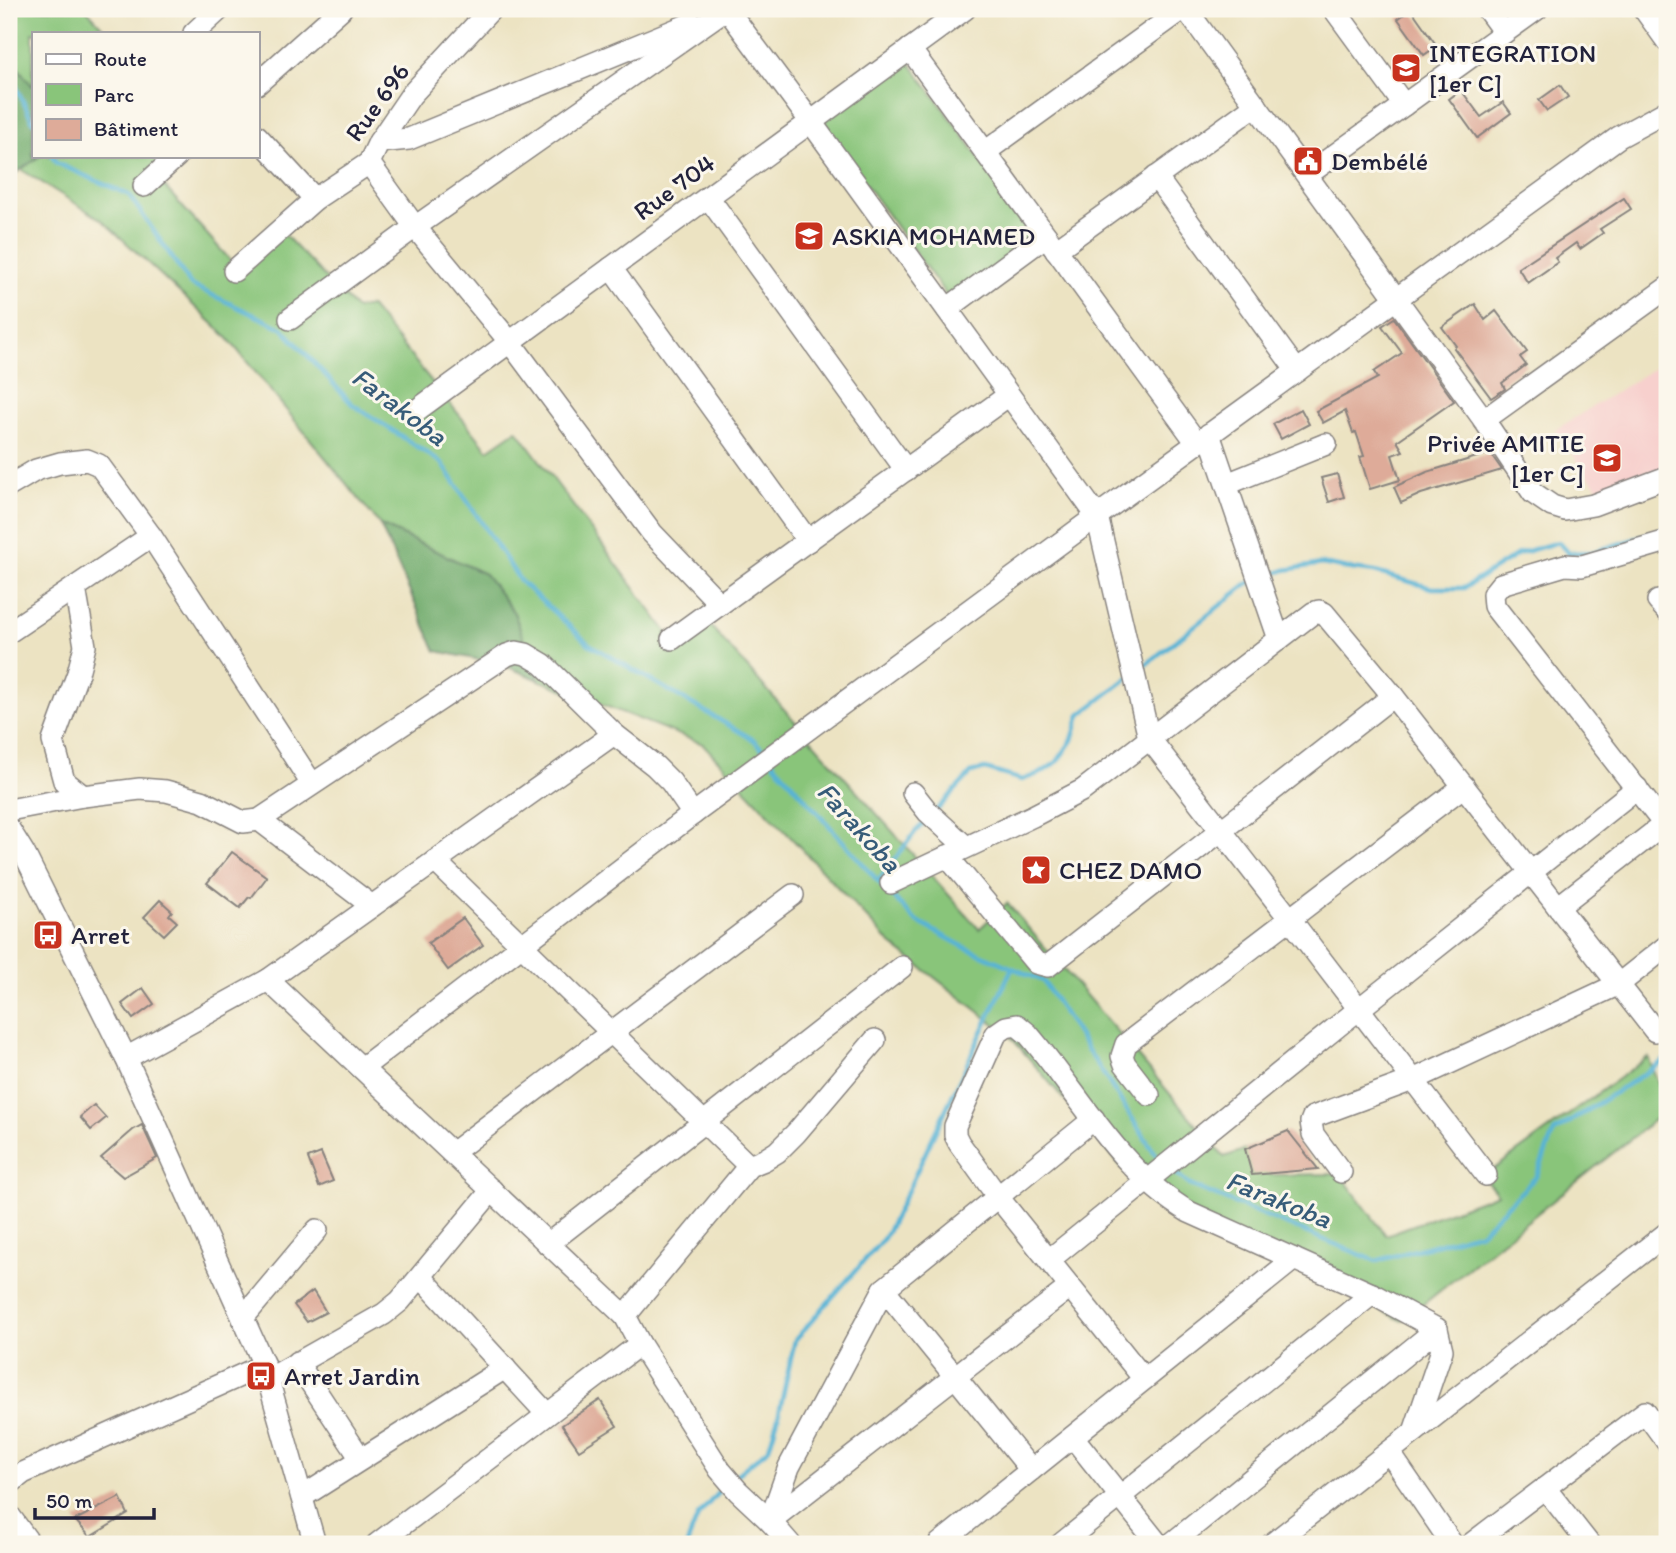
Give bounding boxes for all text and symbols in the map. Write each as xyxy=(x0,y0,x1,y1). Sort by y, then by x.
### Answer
legend xyxy=(32,32,259,158)
place label: INTEGRATION [1er C] xyxy=(1429,37,1596,99)
text: Route xyxy=(94,46,147,71)
school or university icon: INTEGRATION [1er C] xyxy=(1389,51,1423,85)
street label: Rue 696 xyxy=(338,56,416,148)
text: Parc xyxy=(94,82,134,107)
text: Bâtiment xyxy=(94,116,178,141)
public building icon: Dembélé xyxy=(1291,144,1325,178)
place label: Dembélé xyxy=(1331,145,1428,177)
street label: Rue 704 xyxy=(627,147,721,227)
school or university icon: ASKIA MOHAMED xyxy=(792,219,826,253)
place label: ASKIA MOHAMED xyxy=(832,220,1035,252)
water label: Farakoba xyxy=(346,359,455,453)
place label: Privée AMITIE [1er C] xyxy=(1427,427,1584,489)
school or university icon: Privée AMITIE [1er C] xyxy=(1590,441,1624,475)
water label: Farakoba xyxy=(810,775,910,880)
place icon: CHEZ DAMO xyxy=(1019,853,1053,887)
place label: CHEZ DAMO xyxy=(1059,854,1202,886)
bus stop icon: Arret xyxy=(31,918,65,952)
place label: Arret xyxy=(71,919,130,951)
water label: Farakoba xyxy=(1221,1163,1337,1236)
bus stop icon: Arret Jardin xyxy=(244,1359,278,1393)
place label: Arret Jardin xyxy=(284,1360,420,1392)
scale bar xyxy=(35,1476,154,1520)
text: 50 m xyxy=(46,1488,93,1513)

